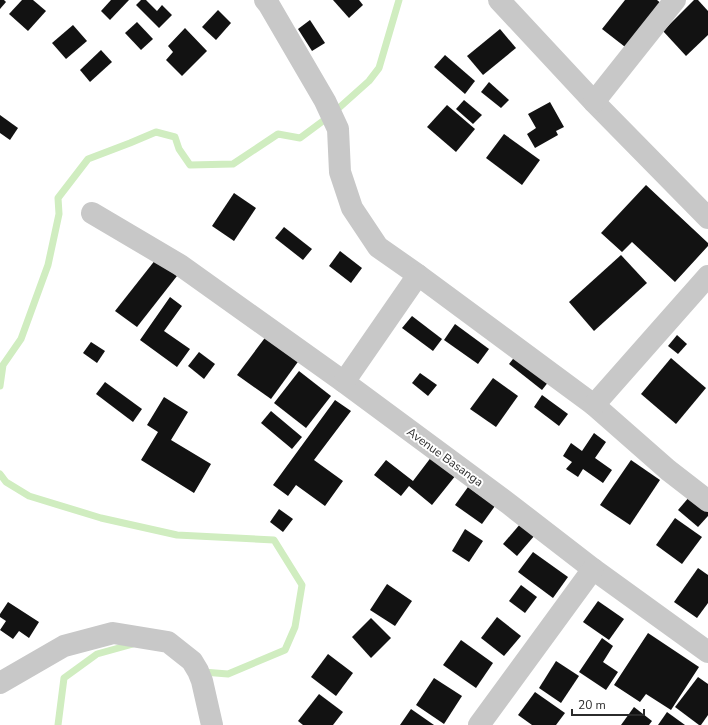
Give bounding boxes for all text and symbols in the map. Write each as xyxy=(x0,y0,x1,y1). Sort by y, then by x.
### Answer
street label: Avenue Basanga xyxy=(404,424,486,490)
scale bar xyxy=(572,691,644,717)
text: 20 m xyxy=(578,697,606,713)

